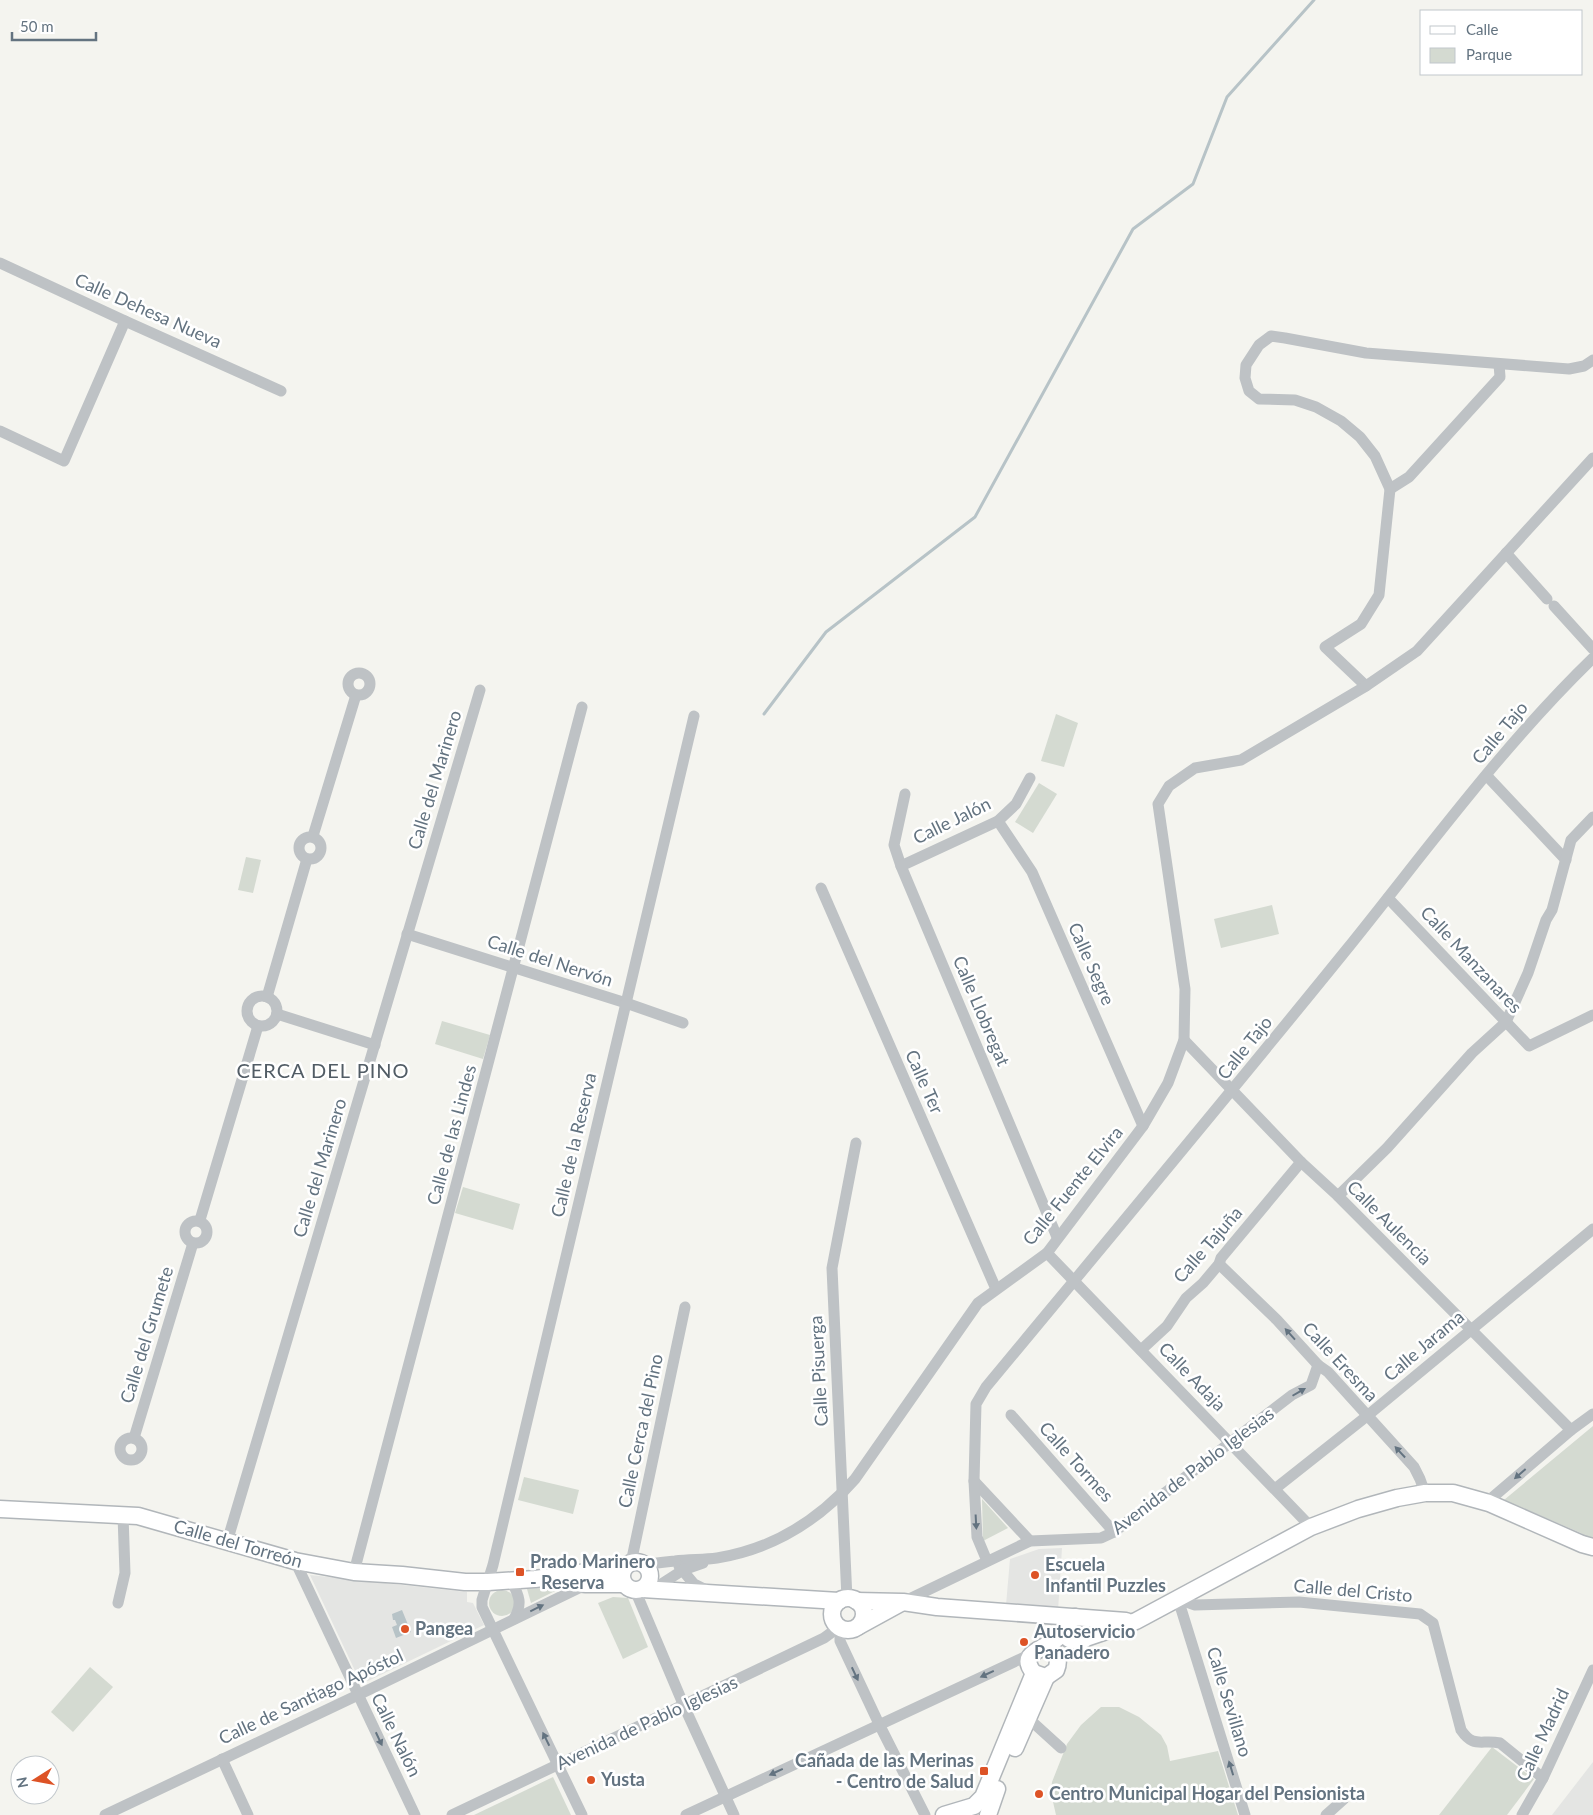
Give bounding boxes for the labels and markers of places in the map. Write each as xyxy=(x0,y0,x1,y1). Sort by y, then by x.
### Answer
place label: Prado Marinero - Reserva xyxy=(530,1550,655,1593)
place label: Escuela Infantil Puzzles xyxy=(1045,1553,1166,1596)
marker: Prado Marinero - Reserva xyxy=(514,1566,526,1578)
marker: Escuela Infantil Puzzles xyxy=(1029,1569,1041,1581)
place label: Pangea xyxy=(415,1617,473,1639)
place label: Autoservicio Panadero xyxy=(1033,1620,1135,1663)
marker: Pangea xyxy=(399,1623,411,1635)
marker: Autoservicio Panadero xyxy=(1018,1636,1030,1648)
place label: Cañada de las Merinas - Centro de Salud xyxy=(795,1749,974,1792)
marker: Cañada de las Merinas - Centro de Salud xyxy=(978,1765,990,1777)
place label: Yusta xyxy=(600,1768,645,1790)
marker: Yusta xyxy=(585,1774,597,1786)
place label: Centro Municipal Hogar del Pensionista xyxy=(1049,1782,1365,1804)
marker: Centro Municipal Hogar del Pensionista xyxy=(1033,1788,1045,1800)

